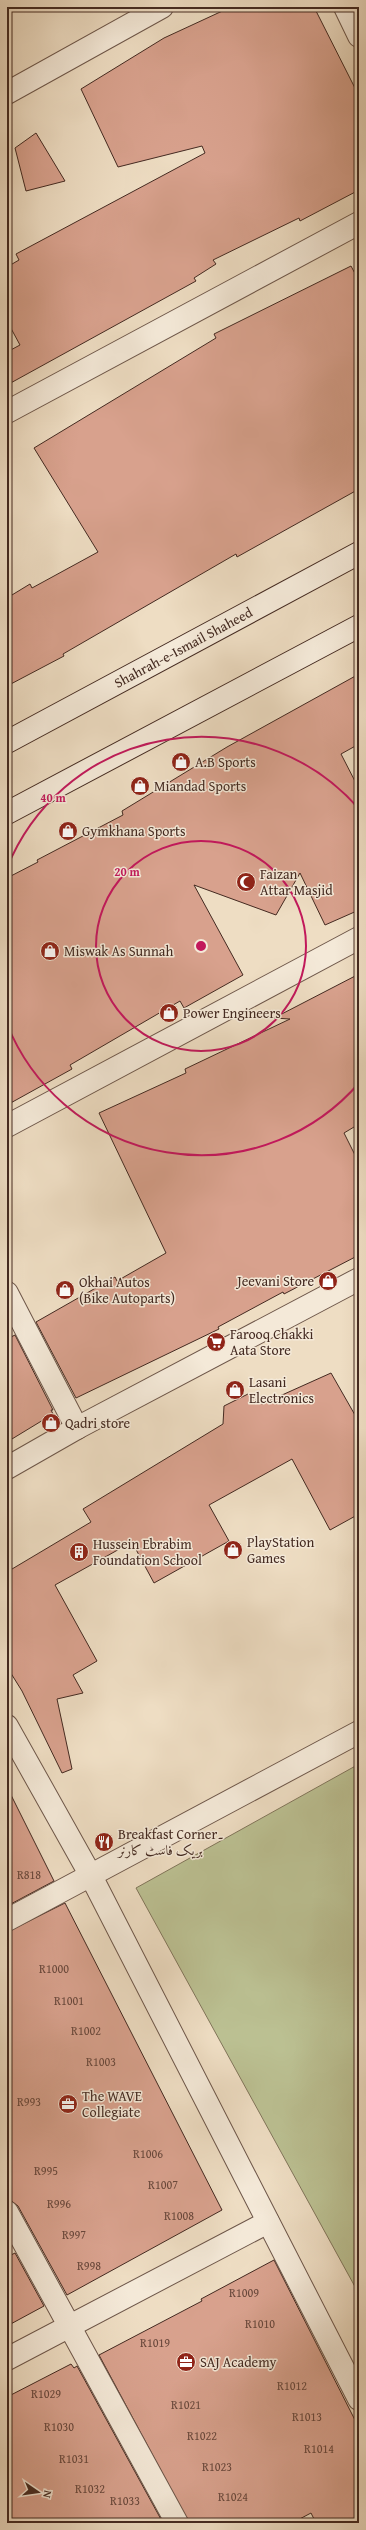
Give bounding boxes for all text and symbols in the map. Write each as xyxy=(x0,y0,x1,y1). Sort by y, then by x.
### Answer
street label: Shahrah-e-Ismail Shaheed xyxy=(110,602,256,693)
shop icon: A.B Sports xyxy=(170,751,192,773)
place label: A.B Sports xyxy=(195,752,256,772)
shop icon: Miandad Sports xyxy=(129,775,151,797)
place label: Miandad Sports xyxy=(154,776,246,796)
text: 40 m xyxy=(40,789,66,806)
shop icon: Gymkhana Sports xyxy=(57,820,79,842)
place label: Gymkhana Sports xyxy=(82,821,186,841)
text: 20 m xyxy=(114,863,140,880)
place label: Faizan Attar Masjid xyxy=(260,864,333,900)
mosque icon: Faizan Attar Masjid xyxy=(235,871,257,893)
centre of rings xyxy=(194,939,208,953)
shop icon: Miswak As Sunnah xyxy=(39,940,61,962)
place label: Miswak As Sunnah xyxy=(64,941,173,961)
shop icon: Power Engineers xyxy=(158,1002,180,1024)
place label: Power Engineers xyxy=(183,1003,281,1023)
shop icon: Jeevani Store xyxy=(317,1270,339,1292)
place label: Jeevani Store xyxy=(235,1271,314,1291)
place label: Okhai Autos (Bike Autoparts) xyxy=(79,1272,175,1308)
shop icon: Okhai Autos (Bike Autoparts) xyxy=(54,1279,76,1301)
place label: Farooq Chakki Aata Store xyxy=(230,1324,314,1360)
supermarket icon: Farooq Chakki Aata Store xyxy=(205,1331,227,1353)
place label: Lasani Electronics xyxy=(249,1372,314,1408)
shop icon: Lasani Electronics xyxy=(224,1379,246,1401)
shop icon: Qadri store xyxy=(40,1412,62,1434)
place label: Qadri store xyxy=(65,1413,131,1433)
place label: PlayStation Games xyxy=(247,1532,314,1568)
place label: Hussein Ebrabim Foundation School xyxy=(93,1534,202,1570)
shop icon: PlayStation Games xyxy=(222,1539,244,1561)
building icon: Hussein Ebrabim Foundation School xyxy=(68,1541,90,1563)
place label: Breakfast Corner۔ بریک فاسٹ کارنر xyxy=(116,1824,224,1860)
restaurant icon: Breakfast Corner۔ بریک فاسٹ کارنر xyxy=(93,1831,115,1853)
house number: R818 xyxy=(17,1866,41,1883)
house number: R1000 xyxy=(39,1960,69,1977)
house number: R1001 xyxy=(54,1992,84,2009)
house number: R1002 xyxy=(71,2022,101,2039)
house number: R1003 xyxy=(86,2053,116,2070)
place label: The WAVE Collegiate xyxy=(82,2086,142,2122)
house number: R993 xyxy=(17,2093,41,2110)
office icon: The WAVE Collegiate xyxy=(57,2093,79,2115)
house number: R1006 xyxy=(133,2145,163,2162)
house number: R995 xyxy=(34,2162,58,2179)
house number: R1007 xyxy=(148,2176,178,2193)
house number: R996 xyxy=(47,2195,71,2212)
house number: R1008 xyxy=(164,2207,194,2224)
house number: R997 xyxy=(62,2226,86,2243)
house number: R998 xyxy=(77,2257,101,2274)
house number: R1009 xyxy=(229,2284,259,2301)
house number: R1010 xyxy=(245,2315,275,2332)
house number: R1019 xyxy=(140,2334,170,2351)
office icon: SAJ Academy xyxy=(175,2351,197,2373)
place label: SAJ Academy xyxy=(200,2352,277,2372)
house number: R1012 xyxy=(277,2377,307,2394)
house number: R1029 xyxy=(31,2385,61,2402)
house number: R1021 xyxy=(171,2396,201,2413)
house number: R1013 xyxy=(292,2408,322,2425)
house number: R1030 xyxy=(44,2418,74,2435)
house number: R1022 xyxy=(187,2427,217,2444)
house number: R1014 xyxy=(304,2440,334,2457)
house number: R1031 xyxy=(59,2450,89,2467)
house number: R1023 xyxy=(202,2458,232,2475)
north arrow xyxy=(18,2472,58,2512)
house number: R1032 xyxy=(75,2480,105,2497)
house number: R1024 xyxy=(218,2488,248,2505)
text: N xyxy=(39,2489,56,2500)
house number: R1033 xyxy=(110,2492,140,2509)

